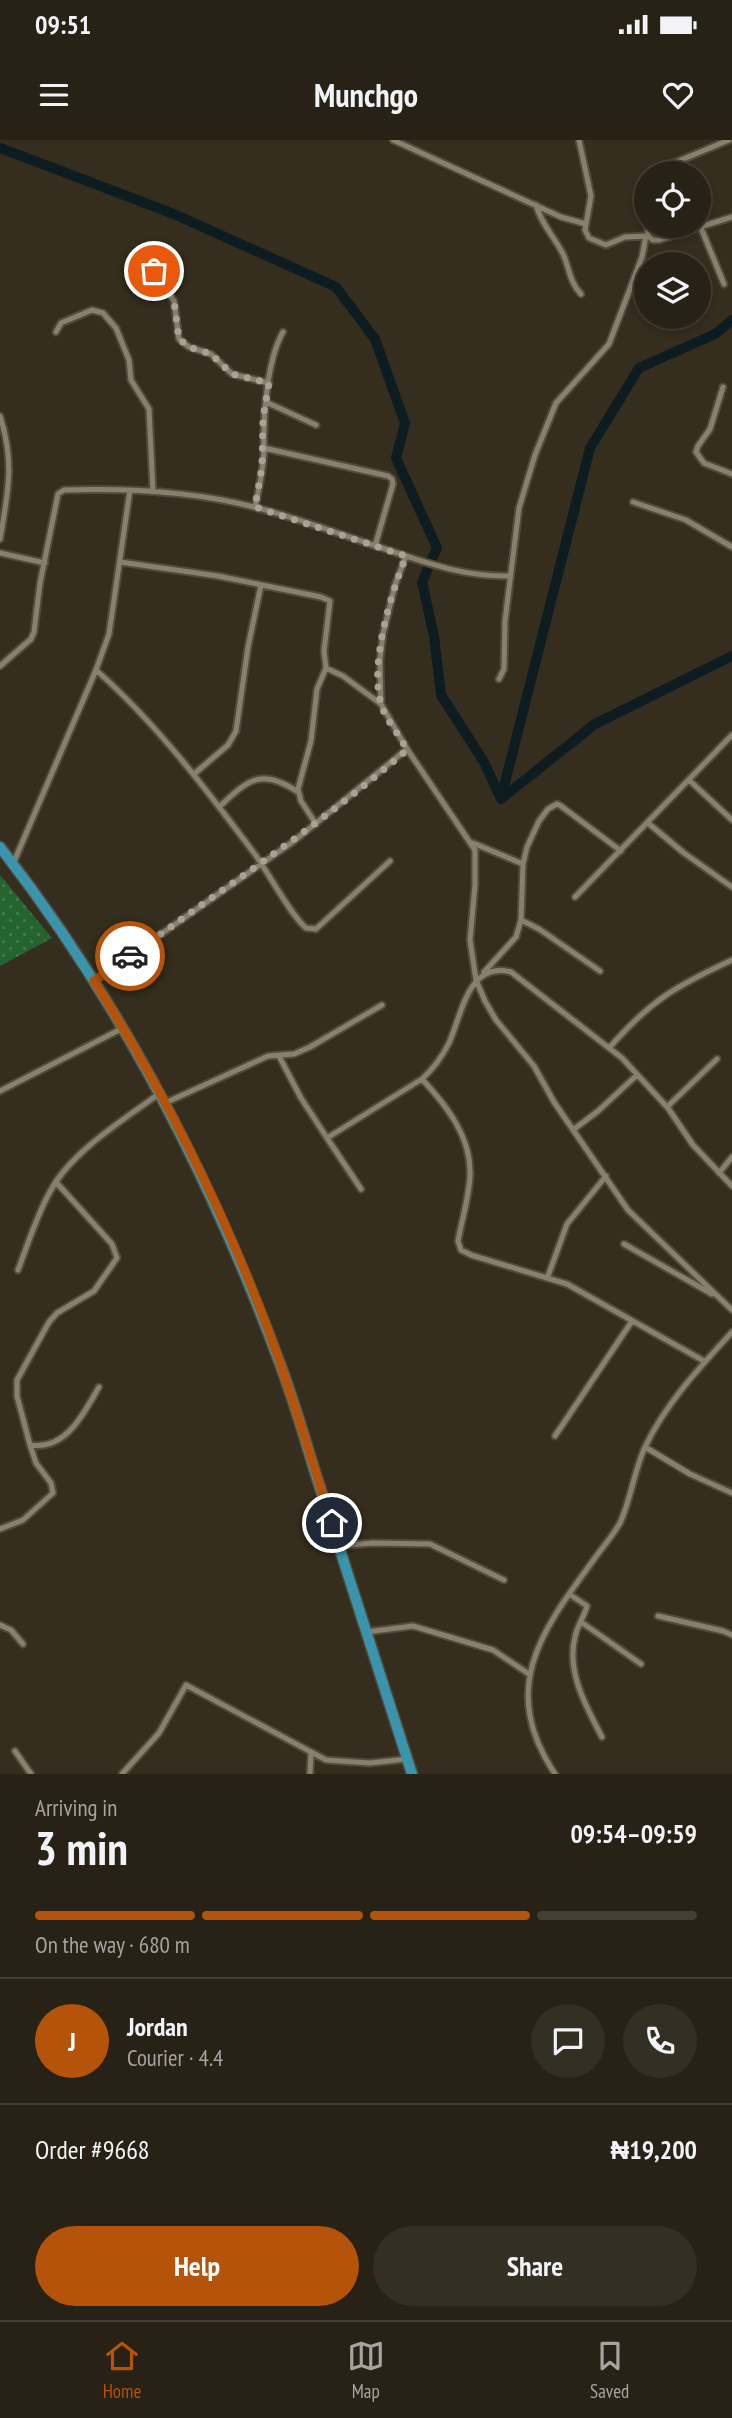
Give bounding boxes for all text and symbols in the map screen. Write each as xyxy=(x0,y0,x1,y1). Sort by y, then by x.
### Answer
text: 09:51 xyxy=(35,8,91,41)
text: Munchgo xyxy=(314,74,418,116)
icon: menu xyxy=(35,76,73,114)
icon: heart xyxy=(659,76,697,114)
map controls xyxy=(634,161,711,329)
button: locate xyxy=(634,161,711,238)
pin xyxy=(124,241,184,301)
icon: bag xyxy=(135,252,173,290)
button: layers xyxy=(634,252,711,329)
courier xyxy=(95,921,165,991)
icon: car xyxy=(111,937,149,975)
pin xyxy=(302,1493,362,1553)
icon: home xyxy=(313,1504,351,1542)
text: Arriving in xyxy=(35,1793,117,1822)
text: 09:54–09:59 xyxy=(570,1817,697,1850)
text: 3 min xyxy=(35,1818,128,1878)
text: On the way · 680 m xyxy=(35,1930,190,1959)
button: chat xyxy=(531,2004,605,2078)
button: phone xyxy=(623,2004,697,2078)
text: Jordan xyxy=(127,2010,188,2043)
text: J xyxy=(68,2025,76,2058)
text: Courier · 4.4 xyxy=(127,2043,223,2072)
text: Order #9668 xyxy=(35,2133,150,2166)
text: ₦19,200 xyxy=(610,2133,697,2166)
button: Help xyxy=(35,2226,359,2306)
button: Share xyxy=(373,2226,697,2306)
tab: Home xyxy=(103,2337,141,2403)
tab: Map xyxy=(347,2337,385,2403)
tab: Saved xyxy=(590,2337,629,2403)

